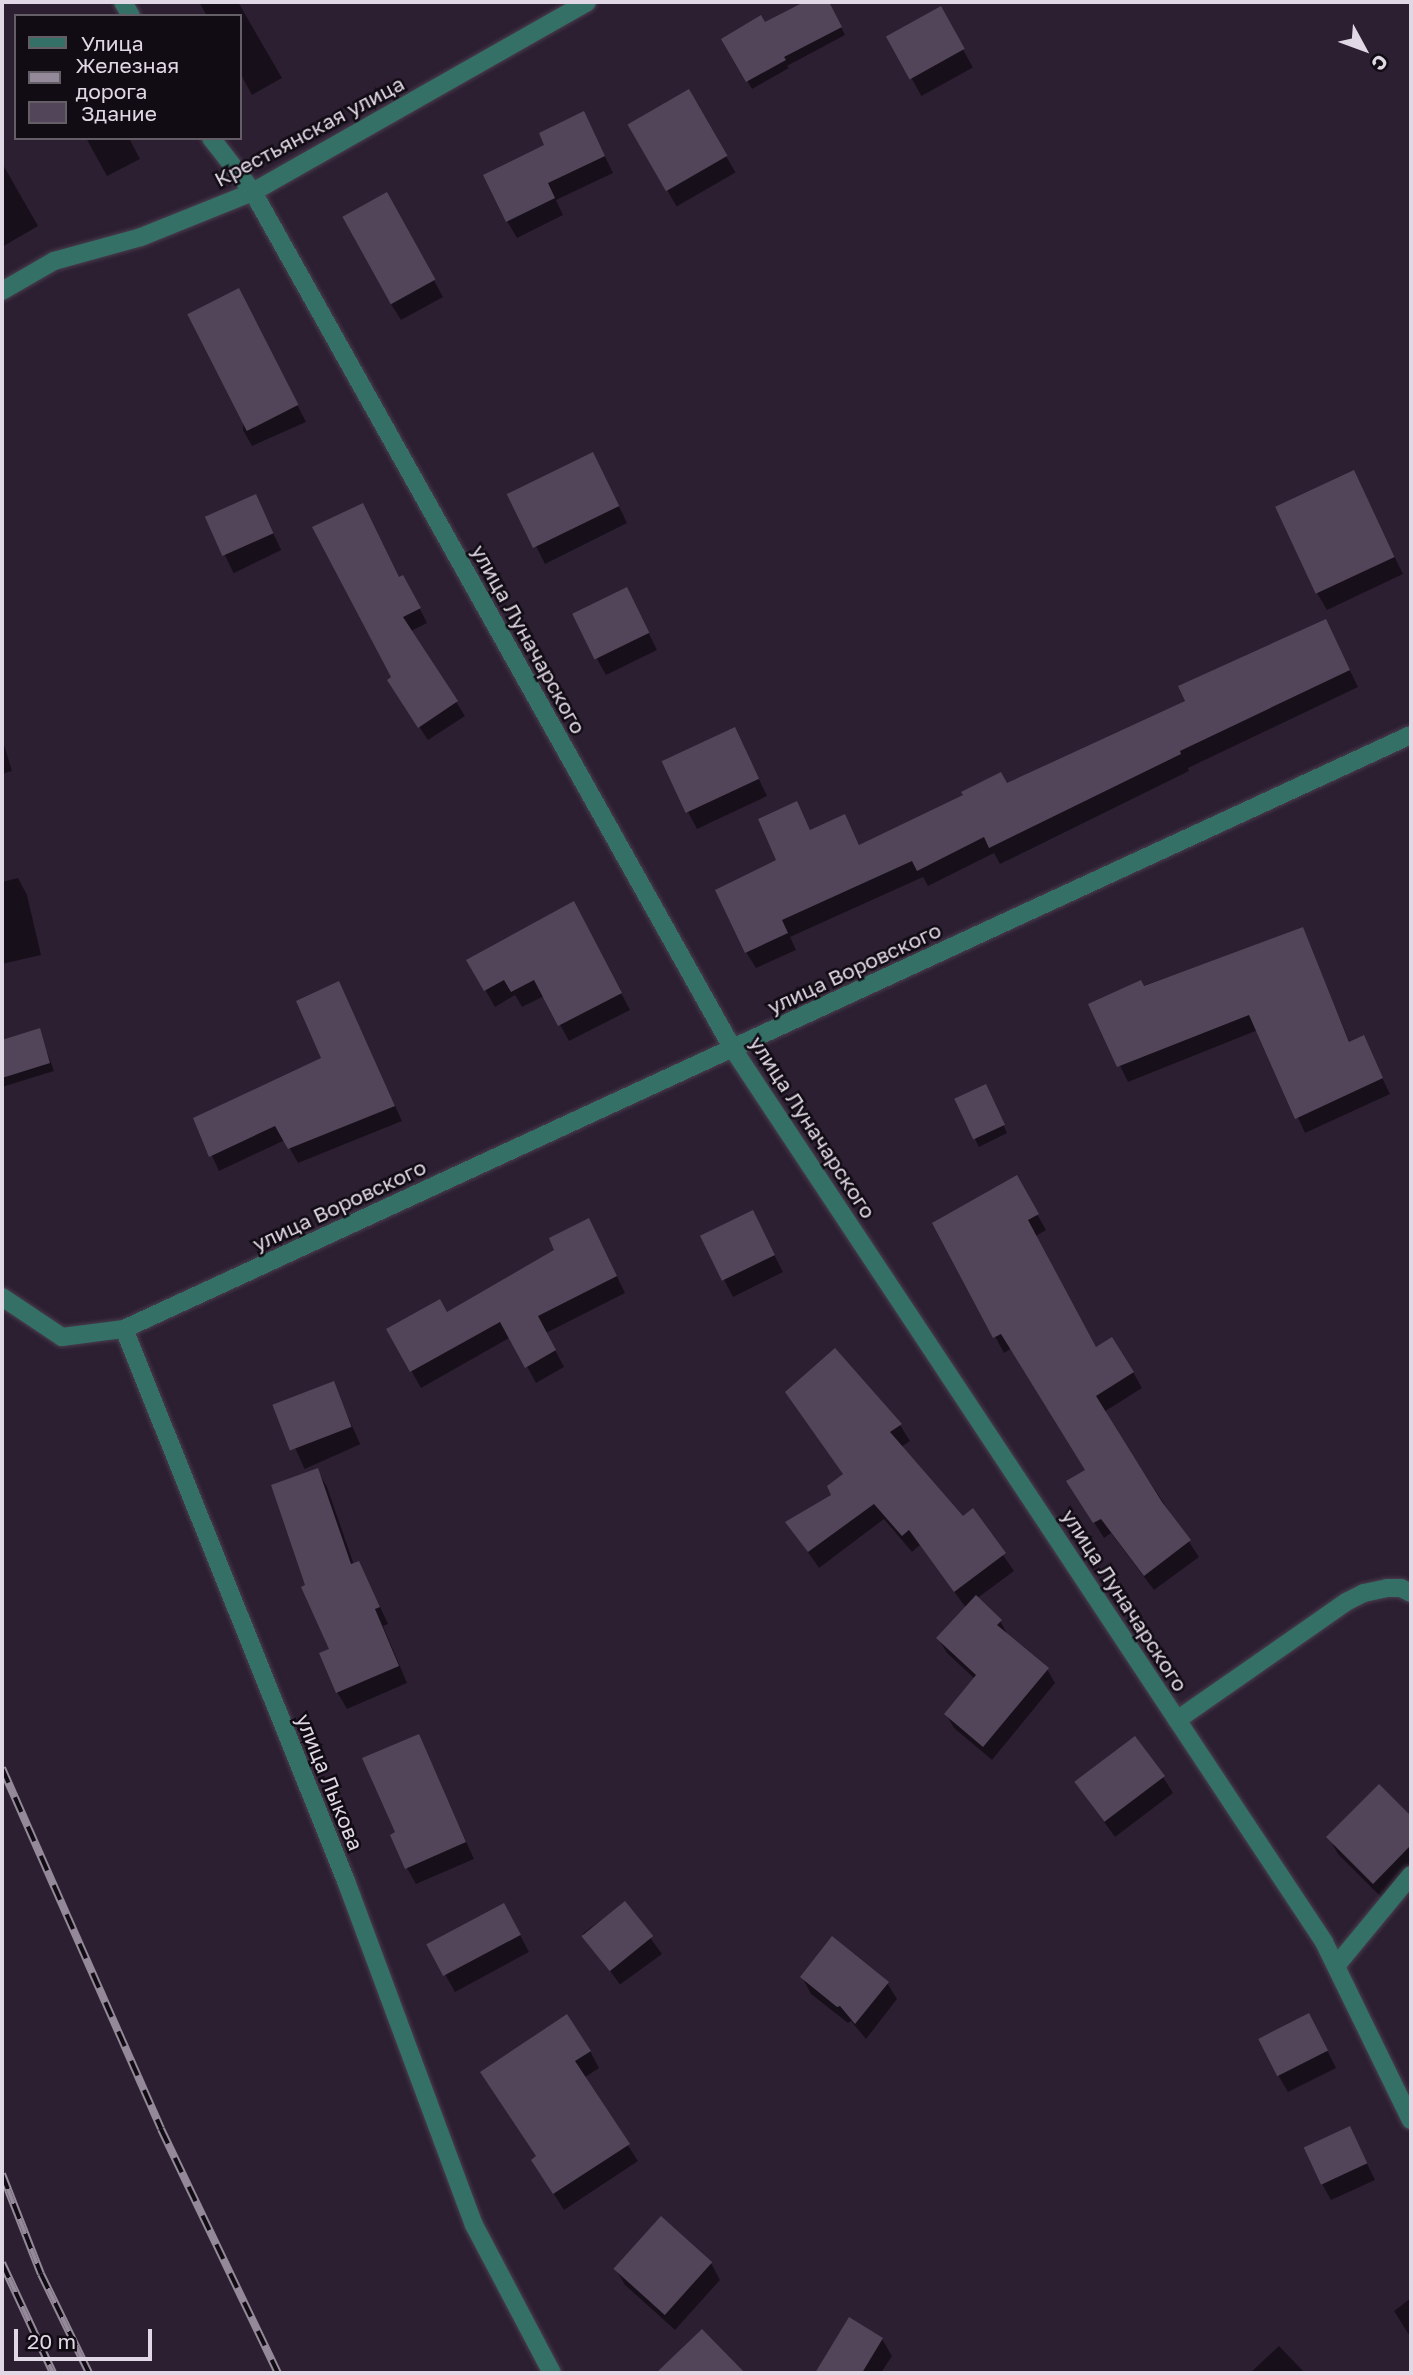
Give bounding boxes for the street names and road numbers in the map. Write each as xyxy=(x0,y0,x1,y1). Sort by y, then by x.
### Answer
street label: Крестьянская улица xyxy=(210,70,408,192)
street label: улица Луначарского xyxy=(466,540,592,738)
street label: улица Воровского xyxy=(763,917,945,1019)
street label: улица Луначарского xyxy=(745,1031,881,1223)
street label: улица Воровского xyxy=(248,1154,430,1256)
street label: улица Луначарского xyxy=(1057,1504,1193,1696)
street label: улица Лыкова xyxy=(291,1710,369,1854)

